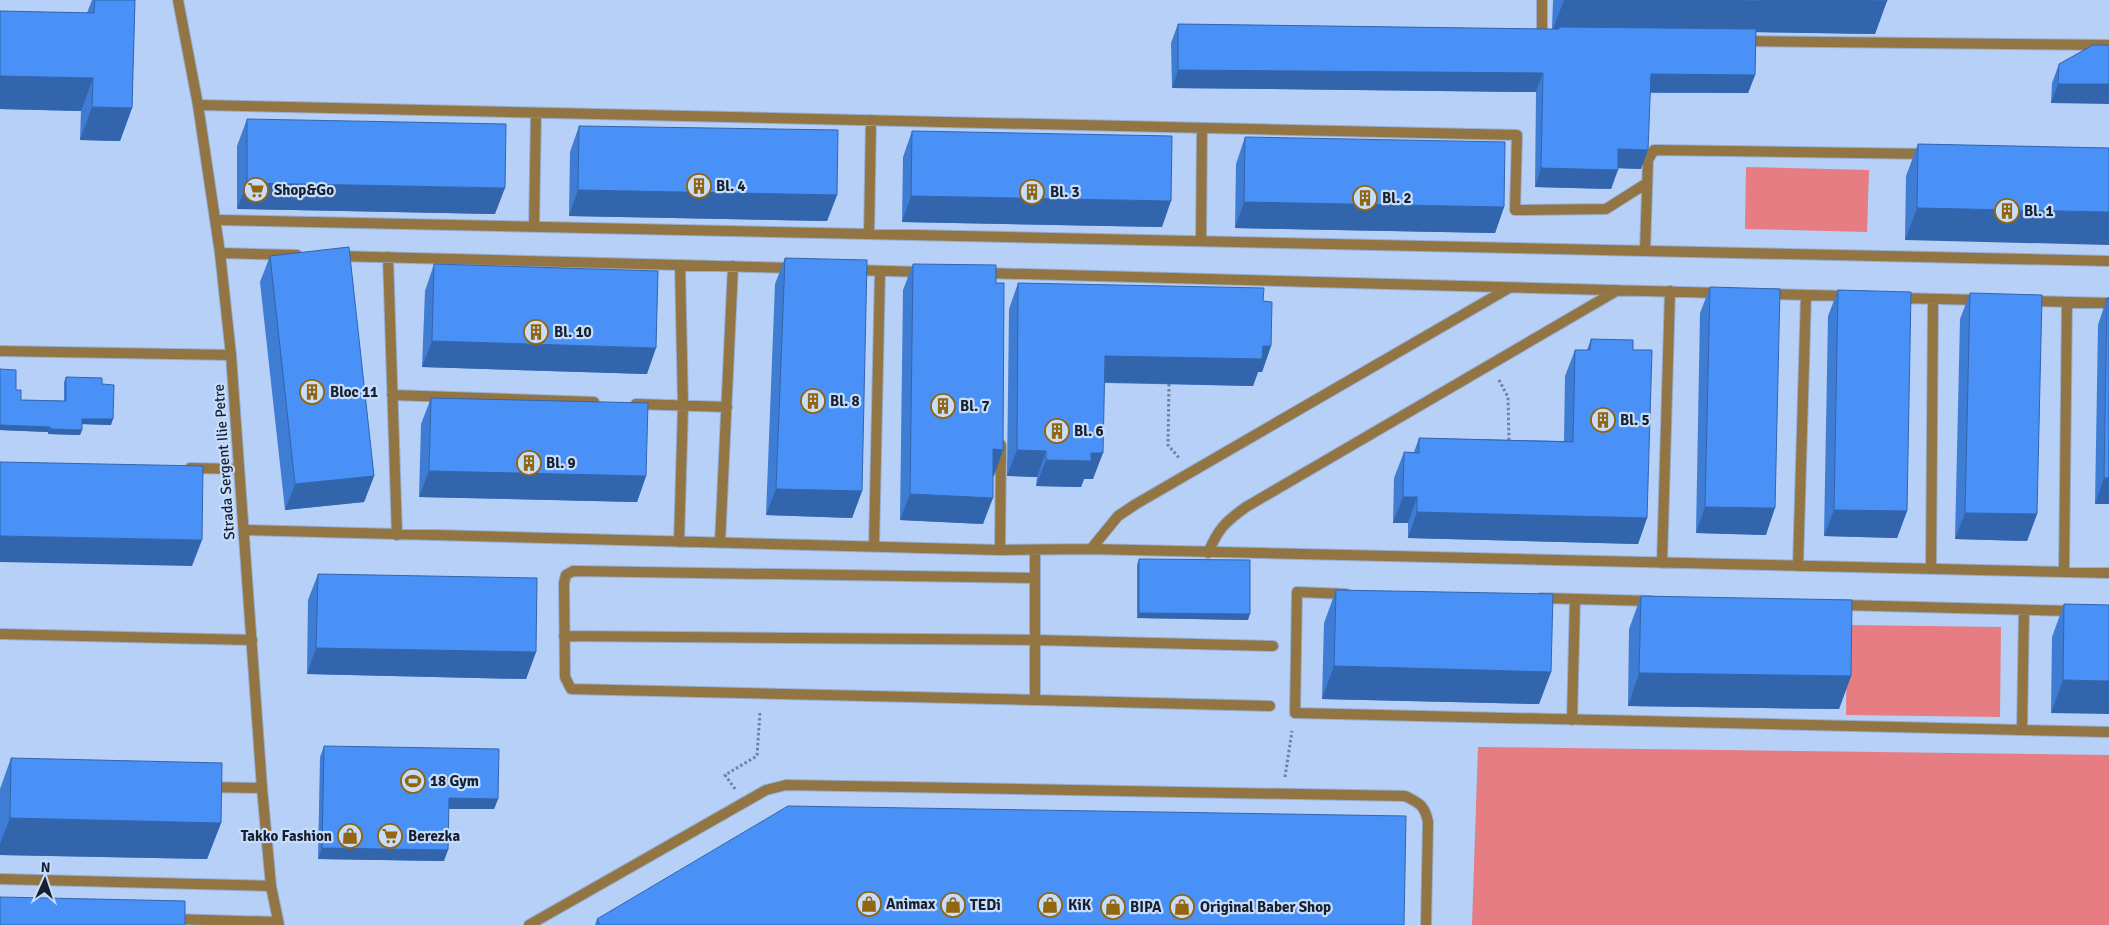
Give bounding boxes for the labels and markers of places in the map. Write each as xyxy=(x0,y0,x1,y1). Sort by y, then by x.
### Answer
building icon: Bl. 4 xyxy=(686,173,712,199)
supermarket icon: Shop&Go xyxy=(243,177,269,203)
place label: Bl. 4 xyxy=(716,177,746,195)
building icon: Bl. 3 xyxy=(1019,179,1045,205)
place label: Shop&Go xyxy=(274,181,334,199)
place label: Bl. 3 xyxy=(1050,183,1080,201)
building icon: Bl. 2 xyxy=(1352,185,1378,211)
place label: Bl. 2 xyxy=(1382,189,1412,207)
building icon: Bl. 1 xyxy=(1994,198,2020,224)
place label: Bl. 1 xyxy=(2024,202,2054,220)
building icon: Bl. 10 xyxy=(523,319,549,345)
place label: Bl. 10 xyxy=(554,323,592,341)
building icon: Bloc 11 xyxy=(299,379,325,405)
place label: Bloc 11 xyxy=(330,383,378,401)
building icon: Bl. 8 xyxy=(800,388,826,414)
place label: Bl. 8 xyxy=(830,392,860,410)
building icon: Bl. 7 xyxy=(930,393,956,419)
place label: Bl. 7 xyxy=(960,397,990,415)
building icon: Bl. 5 xyxy=(1590,407,1616,433)
place label: Bl. 5 xyxy=(1620,411,1650,429)
building icon: Bl. 6 xyxy=(1044,418,1070,444)
place label: Bl. 6 xyxy=(1074,422,1104,440)
building icon: Bl. 9 xyxy=(516,450,542,476)
place label: Bl. 9 xyxy=(546,454,576,472)
sports icon: 18 Gym xyxy=(400,768,426,794)
place label: 18 Gym xyxy=(430,772,479,790)
shop icon: Takko Fashion xyxy=(337,823,363,849)
supermarket icon: Berezka xyxy=(377,823,403,849)
place label: Takko Fashion xyxy=(241,827,332,845)
place label: Berezka xyxy=(408,827,460,845)
shop icon: Animax xyxy=(856,891,882,917)
shop icon: TEDi xyxy=(940,892,966,918)
shop icon: KiK xyxy=(1037,892,1063,918)
shop icon: BIPA xyxy=(1100,894,1126,920)
shop icon: Original Baber Shop xyxy=(1169,894,1195,920)
place label: Animax xyxy=(886,895,936,913)
place label: TEDi xyxy=(970,896,1001,914)
place label: KiK xyxy=(1068,896,1092,914)
place label: BIPA xyxy=(1130,898,1162,916)
place label: Original Baber Shop xyxy=(1200,898,1331,916)

